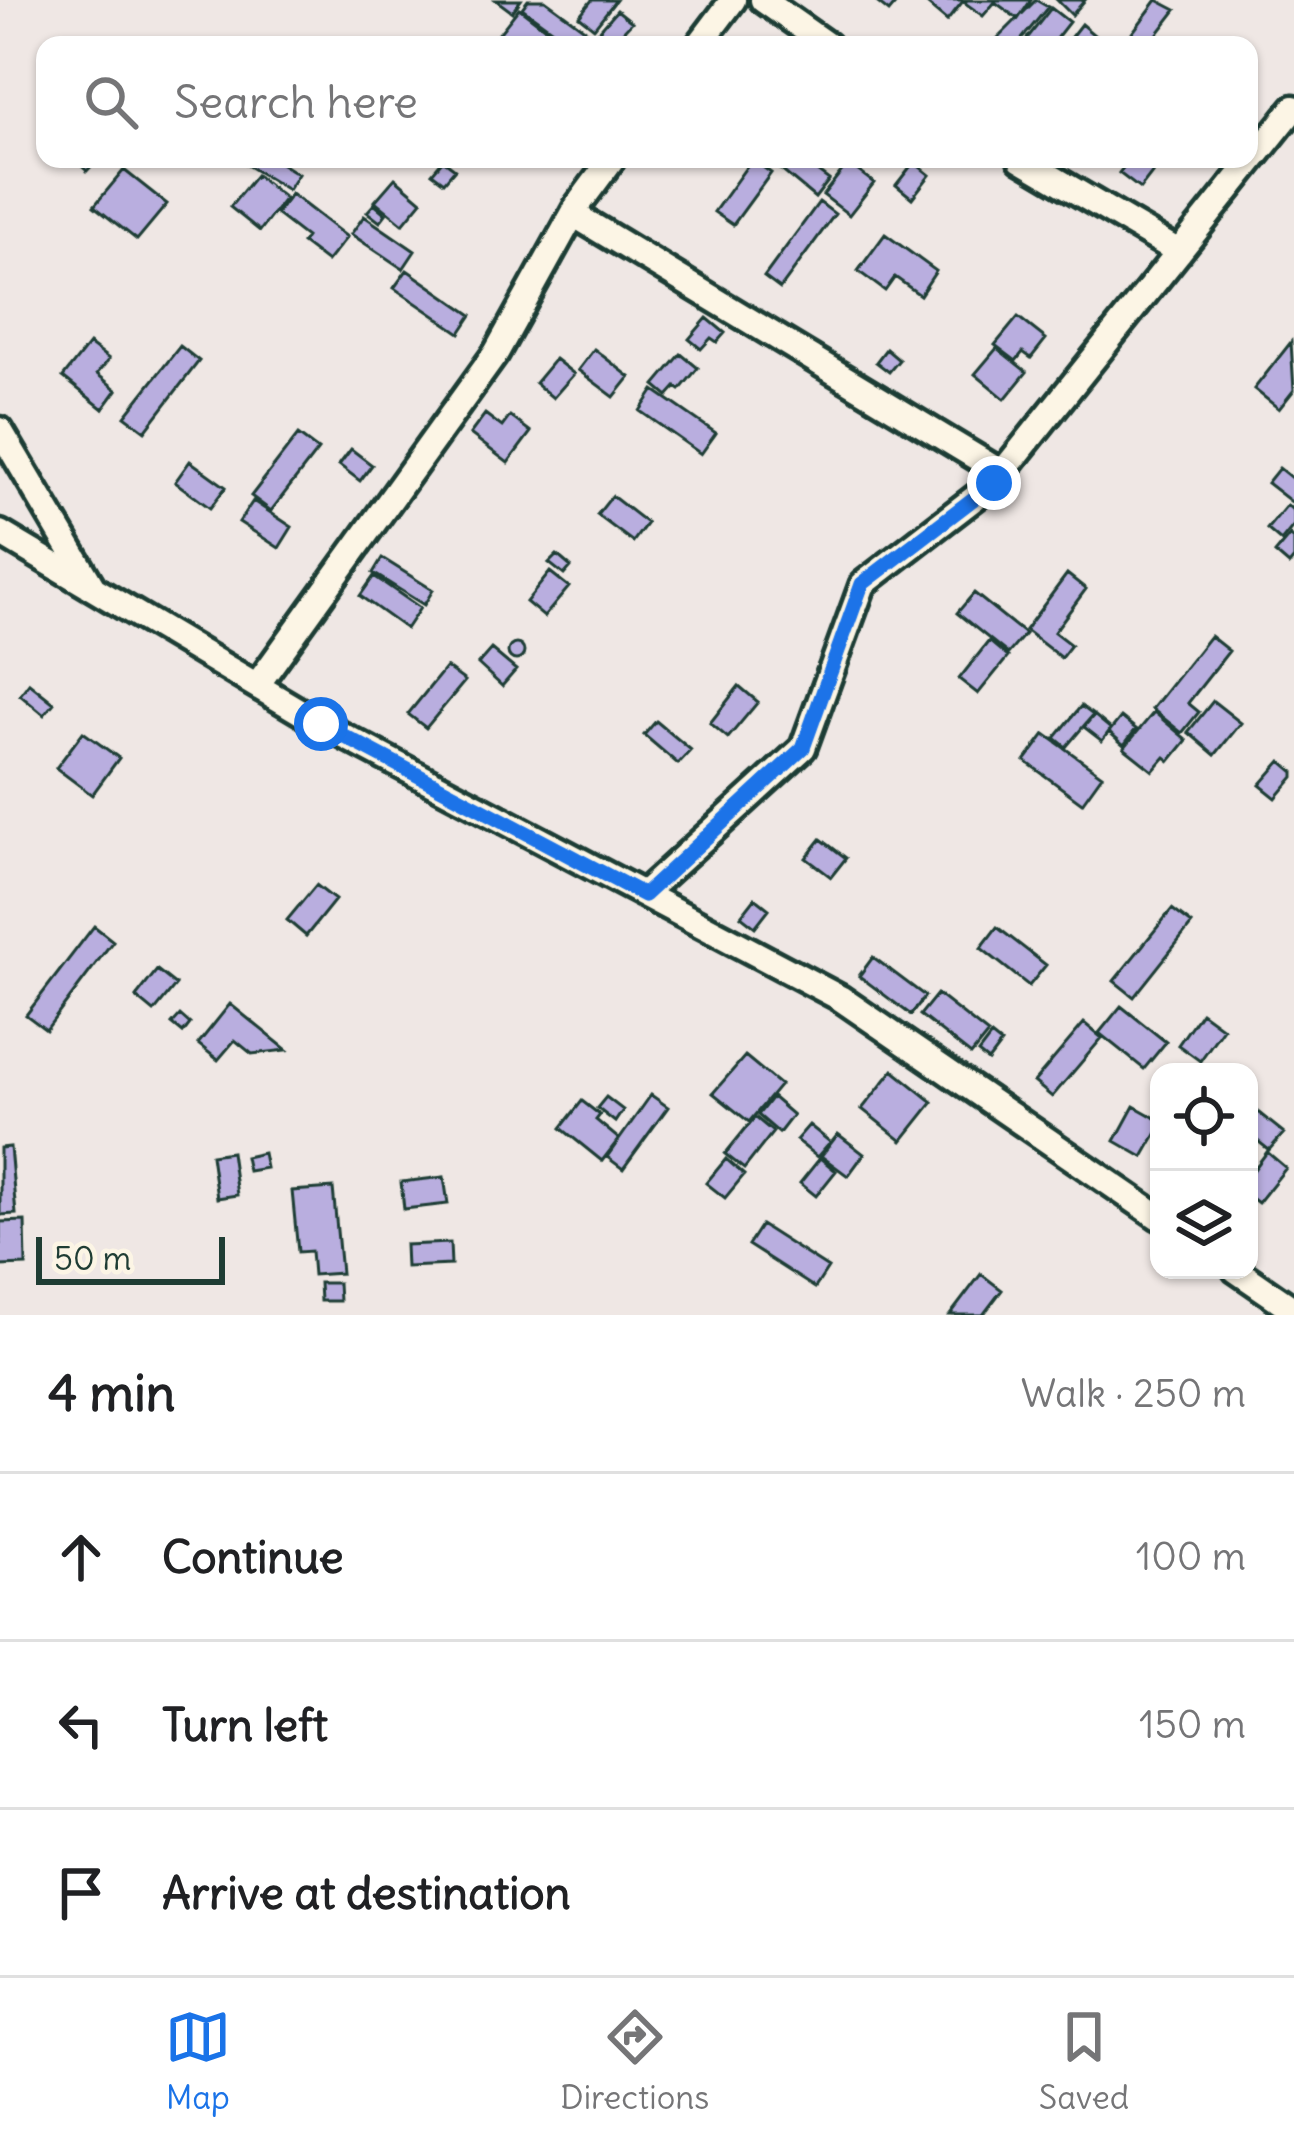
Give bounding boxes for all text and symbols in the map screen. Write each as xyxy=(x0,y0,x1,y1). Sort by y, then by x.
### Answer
search box xyxy=(36,36,1258,168)
icon: search xyxy=(78,69,144,135)
text: Search here xyxy=(174,74,418,130)
route end xyxy=(967,456,1021,510)
route start xyxy=(294,697,348,751)
map controls xyxy=(1150,1063,1258,1279)
button: locate xyxy=(1150,1063,1258,1171)
button: layers xyxy=(1150,1171,1258,1279)
scale bar xyxy=(36,1231,225,1284)
text: 50 m xyxy=(54,1237,131,1279)
text: 4 min xyxy=(48,1361,175,1425)
text: Walk · 250 m xyxy=(1021,1369,1246,1418)
icon: ahead xyxy=(48,1524,114,1590)
text: Continue xyxy=(162,1529,344,1585)
text: 100 m xyxy=(1136,1532,1246,1581)
icon: left xyxy=(48,1692,114,1758)
text: Turn left xyxy=(162,1697,328,1753)
text: 150 m xyxy=(1139,1700,1246,1749)
icon: arrive xyxy=(48,1860,114,1926)
text: Arrive at destination xyxy=(162,1865,571,1921)
tab: Map xyxy=(165,2004,231,2118)
tab: Directions xyxy=(560,2004,709,2118)
tab: Saved xyxy=(1039,2004,1129,2118)

